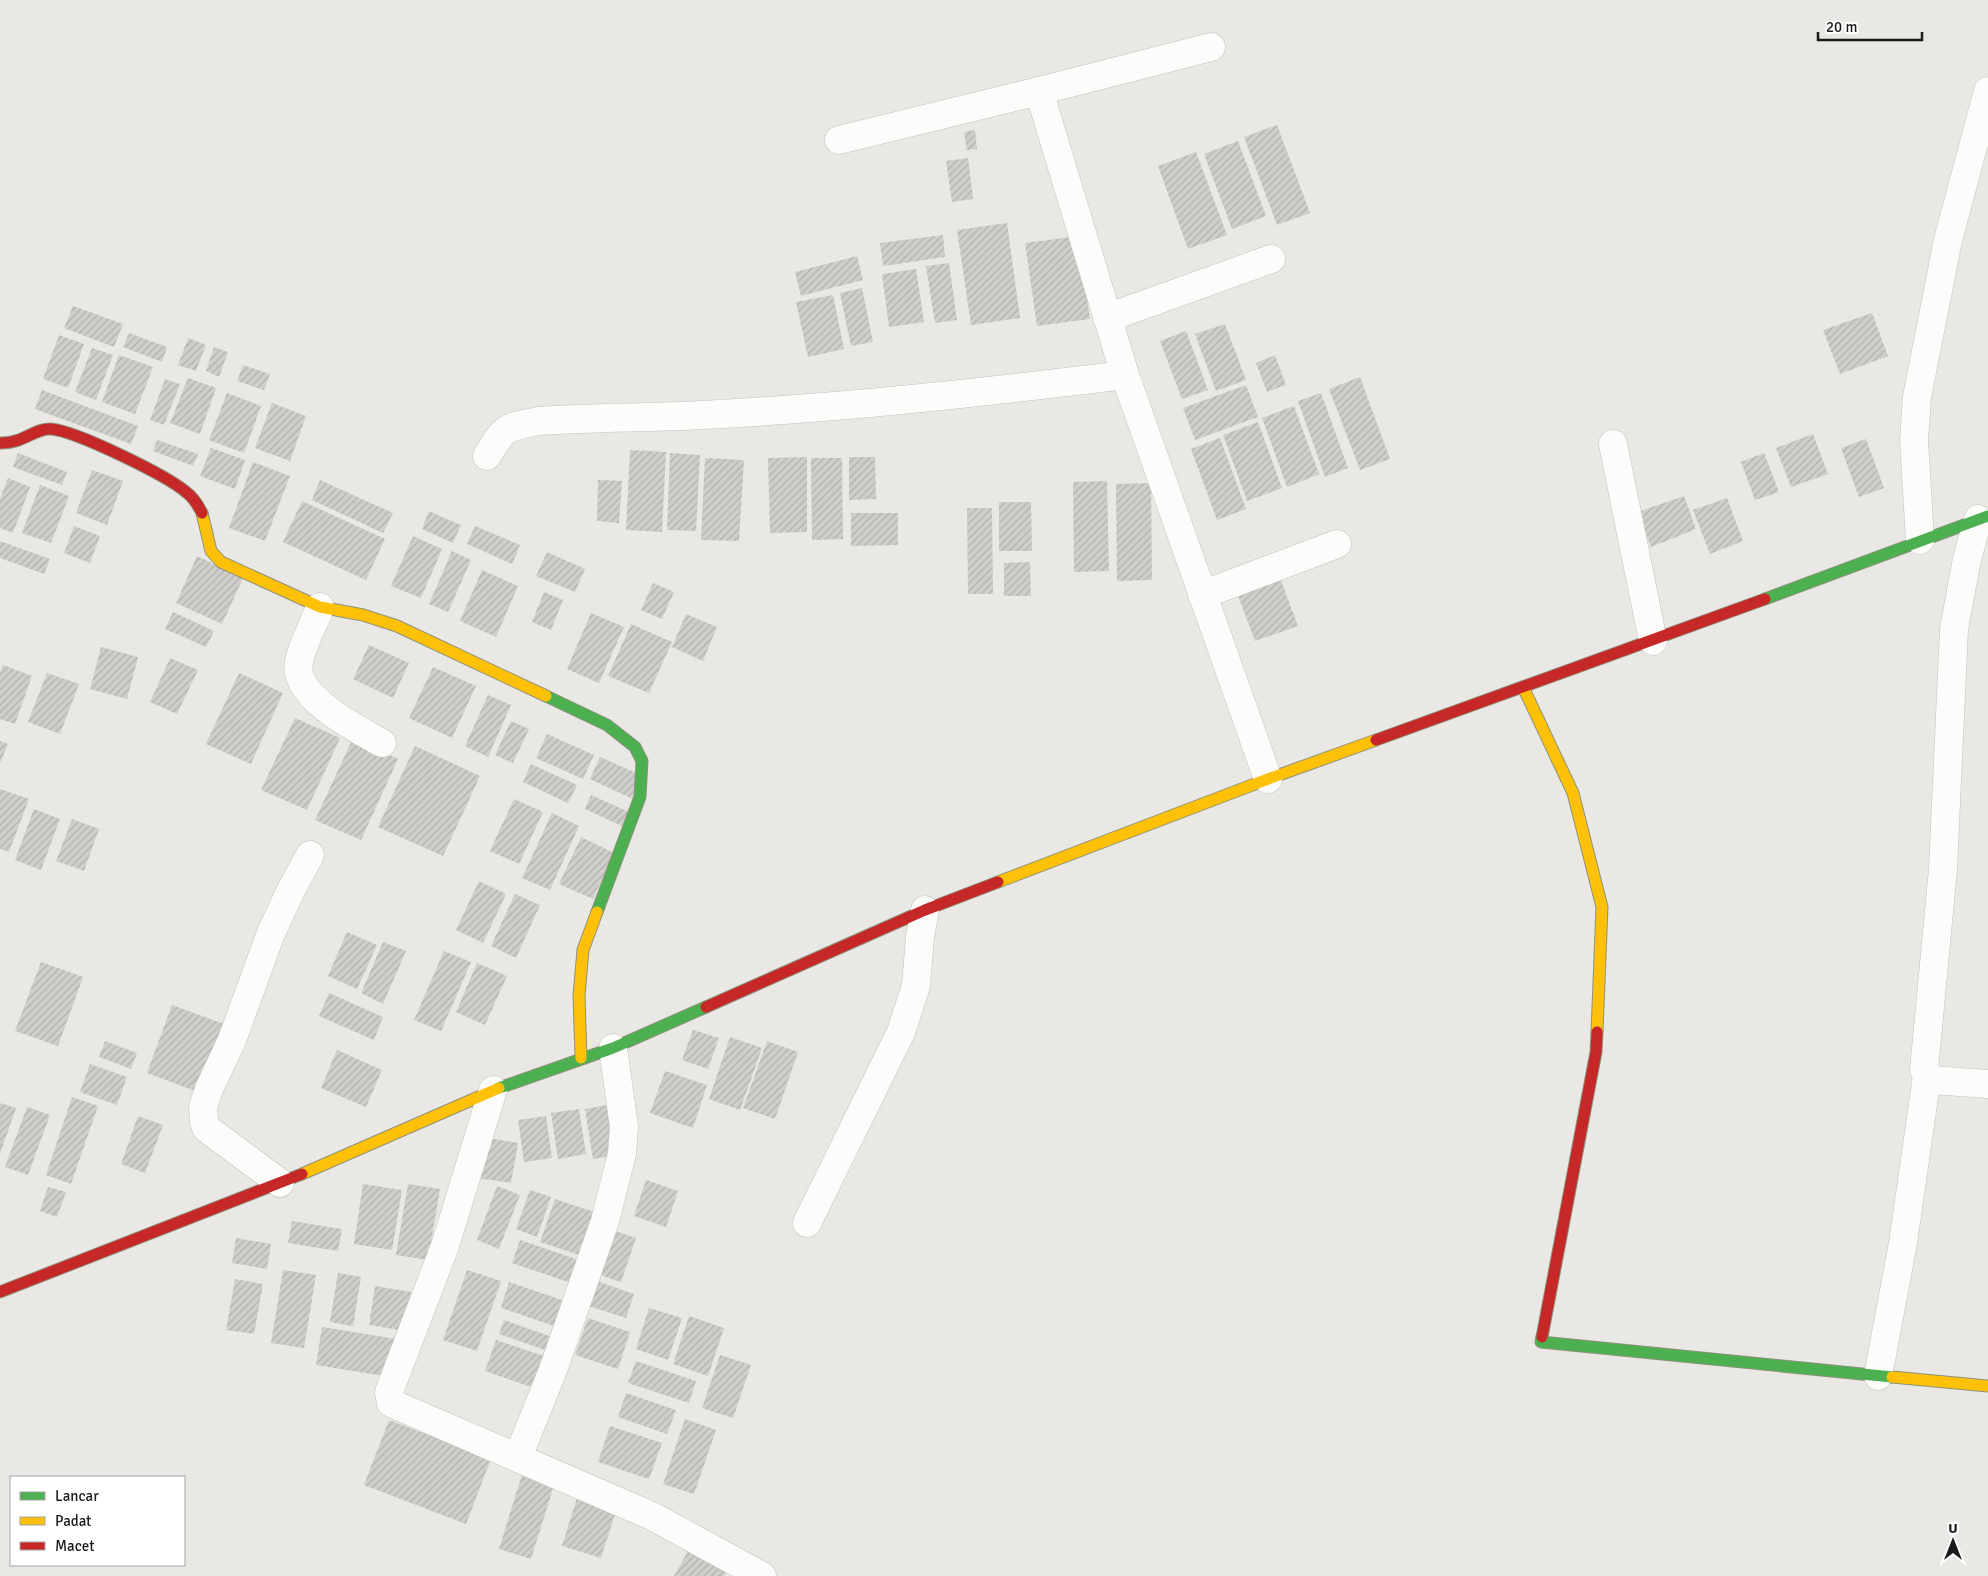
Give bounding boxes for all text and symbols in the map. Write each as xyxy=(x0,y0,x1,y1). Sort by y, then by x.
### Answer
scale bar xyxy=(1818,10,1922,42)
text: 20 m xyxy=(1826,18,1857,36)
legend xyxy=(10,1476,185,1566)
text: Lancar xyxy=(55,1487,99,1505)
text: Padat xyxy=(55,1512,91,1530)
north arrow xyxy=(1928,1516,1978,1566)
text: U xyxy=(1948,1520,1958,1537)
text: Macet xyxy=(55,1537,94,1555)

